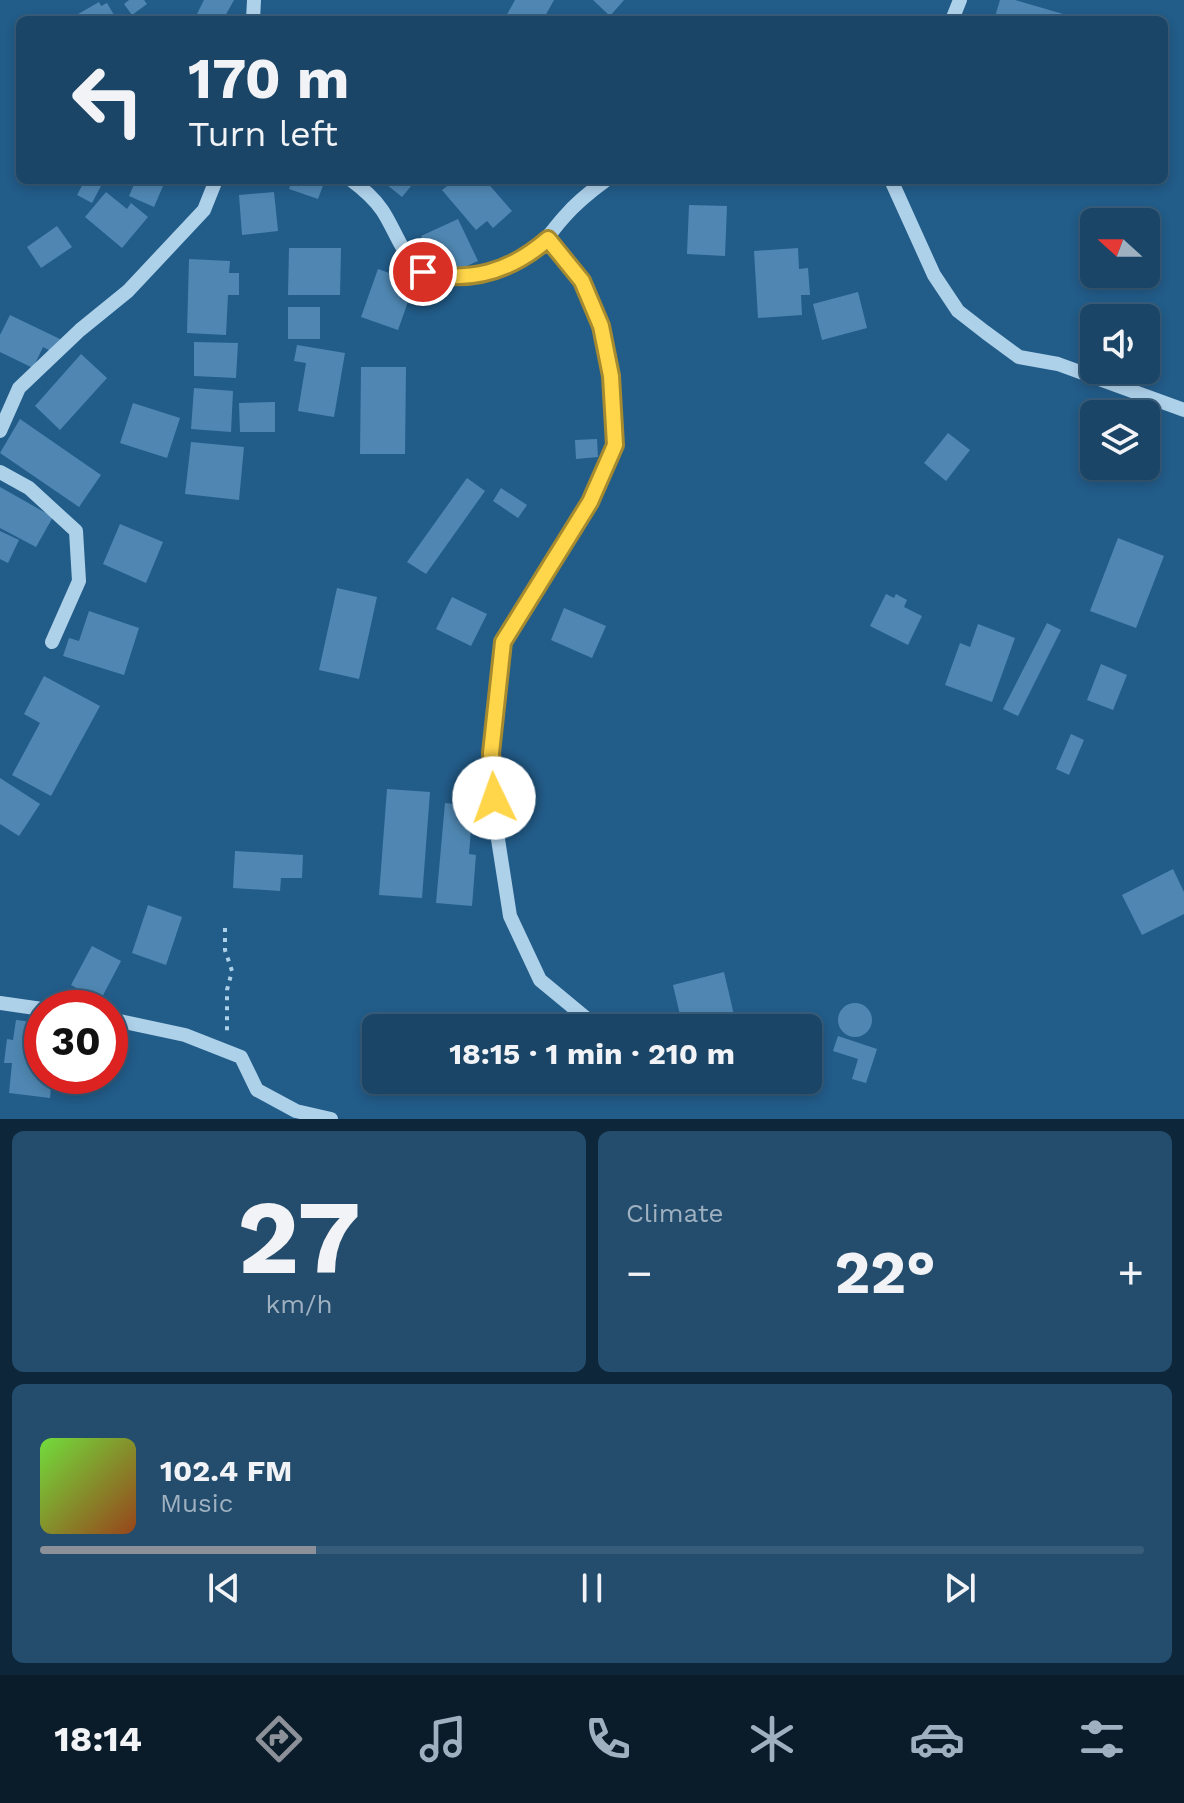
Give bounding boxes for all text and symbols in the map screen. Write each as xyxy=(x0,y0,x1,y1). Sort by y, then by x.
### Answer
text: 170 m xyxy=(188,46,350,112)
icon: left xyxy=(56,48,160,152)
text: Turn left xyxy=(188,113,338,155)
north arrow xyxy=(1080,208,1160,288)
map controls xyxy=(1080,208,1160,480)
pin xyxy=(389,238,457,306)
icon: arrive xyxy=(401,250,445,294)
button: sound xyxy=(1080,304,1160,384)
button: layers xyxy=(1080,400,1160,480)
position arrow xyxy=(452,756,536,840)
speed limit sign: 30 xyxy=(24,990,128,1094)
text: 18:15 · 1 min · 210 m xyxy=(449,1036,735,1071)
text: 27 xyxy=(237,1176,361,1298)
text: Climate xyxy=(626,1198,724,1228)
text: 22° xyxy=(834,1237,936,1308)
text: − xyxy=(626,1247,653,1299)
text: + xyxy=(1117,1247,1144,1299)
text: km/h xyxy=(266,1289,332,1319)
text: 102.4 FM xyxy=(160,1453,292,1488)
text: Music xyxy=(160,1488,233,1518)
icon: previous xyxy=(202,1566,246,1610)
icon: pause xyxy=(570,1566,614,1610)
icon: next xyxy=(938,1566,982,1610)
icon: directions xyxy=(251,1711,307,1767)
icon: music xyxy=(415,1711,471,1767)
icon: phone xyxy=(580,1711,636,1767)
icon: climate xyxy=(744,1711,800,1767)
icon: car xyxy=(909,1711,965,1767)
icon: filters xyxy=(1074,1711,1130,1767)
text: 18:14 xyxy=(54,1718,142,1760)

